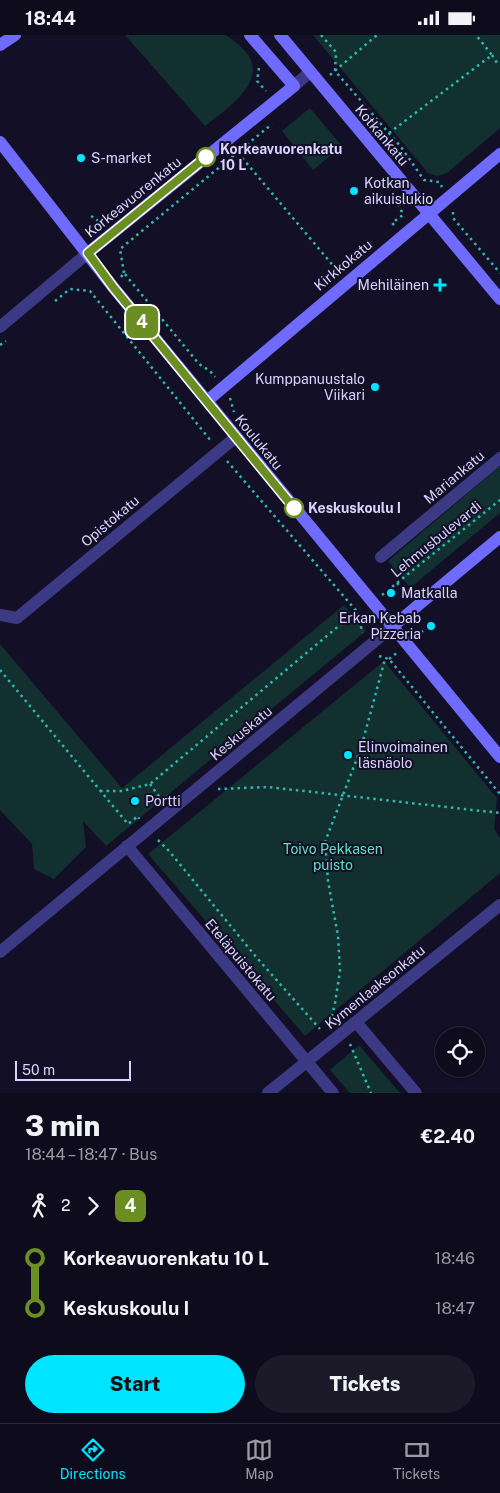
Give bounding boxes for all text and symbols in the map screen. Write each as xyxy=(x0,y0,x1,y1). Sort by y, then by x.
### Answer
text: 18:44 xyxy=(25,7,76,29)
street label: Kotkankatu xyxy=(352,101,412,169)
place label: Korkeavuorenkatu 10 L xyxy=(220,141,342,173)
marker: Korkeavuorenkatu 10 L xyxy=(196,147,216,167)
place label: S-market xyxy=(91,150,152,166)
marker: S-market xyxy=(75,152,87,164)
street label: Korkeavuorenkatu xyxy=(82,153,184,241)
place label: Kotkan aikuislukio xyxy=(364,175,433,207)
marker: Kotkan aikuislukio xyxy=(348,185,360,197)
street label: Kirkkokatu xyxy=(311,236,375,294)
place label: Mehiläinen xyxy=(358,277,429,293)
marker: Mehiläinen xyxy=(433,278,447,292)
line badge: 4 xyxy=(126,306,158,338)
text: 4 xyxy=(136,311,148,332)
place label: Kumppanuustalo Viikari xyxy=(255,371,365,403)
marker: Kumppanuustalo Viikari xyxy=(369,381,381,393)
street label: Koulukatu xyxy=(232,411,286,473)
street label: Mariankatu xyxy=(421,447,487,507)
street label: Opistokatu xyxy=(78,492,142,550)
marker: Keskuskoulu I xyxy=(284,498,304,518)
street label: Lehmusbulevardi xyxy=(388,498,484,580)
place label: Keskuskoulu I xyxy=(308,500,401,516)
place label: Matkalla xyxy=(401,585,458,601)
marker: Matkalla xyxy=(385,587,397,599)
place label: Erkan Kebab Pizzeria xyxy=(339,610,421,642)
marker: Erkan Kebab Pizzeria xyxy=(425,620,437,632)
street label: Keskuskatu xyxy=(207,703,275,763)
place label: Elinvoimainen läsnäolo xyxy=(358,739,448,771)
marker: Elinvoimainen läsnäolo xyxy=(342,749,354,761)
place label: Portti xyxy=(145,793,181,809)
marker: Portti xyxy=(129,795,141,807)
park label: Toivo Pekkasen puisto xyxy=(283,841,383,873)
street label: Eteläpuistokatu xyxy=(202,916,280,1004)
street label: Kymenlaaksonkatu xyxy=(322,942,428,1032)
map controls xyxy=(435,1027,485,1077)
button: locate xyxy=(435,1027,485,1077)
scale bar xyxy=(15,1058,131,1081)
text: 50 m xyxy=(22,1062,55,1078)
text: 3 min xyxy=(25,1109,100,1142)
text: €2.40 xyxy=(421,1125,475,1147)
text: 18:44 – 18:47 · Bus xyxy=(25,1145,157,1164)
icon: walk xyxy=(25,1192,53,1220)
icon: forward xyxy=(79,1192,107,1220)
text: 4 xyxy=(125,1195,136,1216)
text: 2 xyxy=(61,1196,71,1215)
text: Korkeavuorenkatu 10 L xyxy=(63,1247,269,1269)
text: 18:46 xyxy=(435,1249,475,1268)
text: Keskuskoulu I xyxy=(63,1297,189,1319)
text: 18:47 xyxy=(435,1299,475,1318)
button: Start xyxy=(25,1355,245,1413)
button: Tickets xyxy=(255,1355,475,1413)
tab: Directions xyxy=(60,1436,126,1482)
tab: Map xyxy=(245,1436,274,1482)
tab: Tickets xyxy=(393,1436,440,1482)

